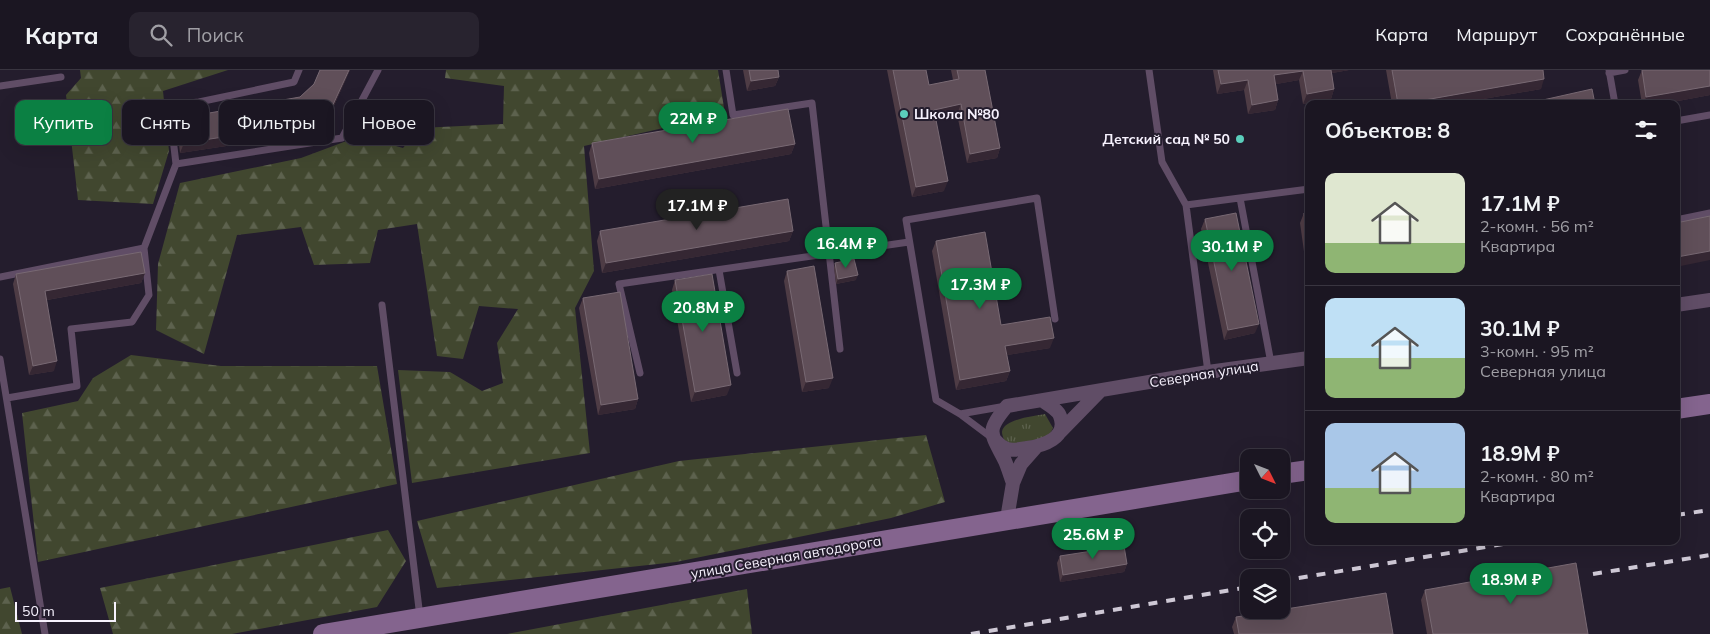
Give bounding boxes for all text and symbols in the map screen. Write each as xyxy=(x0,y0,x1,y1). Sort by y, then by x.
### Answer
search box xyxy=(129,12,479,57)
text: Карта xyxy=(25,20,99,50)
icon: search xyxy=(147,21,175,49)
text: Поиск xyxy=(187,23,244,47)
text: Карта xyxy=(1375,23,1428,46)
text: Маршрут xyxy=(1456,23,1537,46)
text: Сохранённые xyxy=(1565,23,1685,46)
chip: Купить xyxy=(15,100,112,145)
chip: Снять xyxy=(122,100,209,145)
chip: Фильтры xyxy=(219,100,334,145)
chip: Новое xyxy=(344,100,434,145)
pin: 22M ₽ xyxy=(658,102,728,144)
place label: Школа №80 xyxy=(914,105,999,123)
text: 22M ₽ xyxy=(669,108,717,128)
marker: Школа №80 xyxy=(898,108,910,120)
icon: filters xyxy=(1632,116,1660,144)
text: Объектов: 8 xyxy=(1325,117,1450,143)
place label: Детский сад № 50 xyxy=(1103,130,1230,148)
marker: Детский сад № 50 xyxy=(1234,133,1246,145)
pin: 17.1M ₽ xyxy=(651,189,743,231)
text: 17.1M ₽ xyxy=(1480,190,1560,216)
icon: home xyxy=(1365,193,1425,253)
text: 17.1M ₽ xyxy=(667,195,727,215)
text: 2-комн. · 56 m² xyxy=(1480,216,1594,236)
pin: 16.4M ₽ xyxy=(800,226,892,269)
pin: 30.1M ₽ xyxy=(1186,230,1278,272)
text: 16.4M ₽ xyxy=(816,233,876,253)
text: 30.1M ₽ xyxy=(1202,236,1262,256)
text: Квартира xyxy=(1480,236,1555,256)
pin: 17.3M ₽ xyxy=(934,268,1026,310)
text: 17.3M ₽ xyxy=(950,274,1010,294)
pin: 20.8M ₽ xyxy=(657,290,749,333)
text: 20.8M ₽ xyxy=(673,297,733,317)
text: 30.1M ₽ xyxy=(1480,315,1560,341)
icon: home xyxy=(1365,318,1425,378)
text: 3-комн. · 95 m² xyxy=(1480,341,1594,361)
street label: Северная улица xyxy=(1148,356,1260,392)
text: Северная улица xyxy=(1480,361,1606,381)
text: 18.9M ₽ xyxy=(1480,440,1560,466)
icon: home xyxy=(1365,443,1425,503)
north arrow xyxy=(1240,449,1290,499)
map controls xyxy=(1240,449,1290,619)
text: 2-комн. · 80 m² xyxy=(1480,466,1594,486)
text: Квартира xyxy=(1480,486,1555,506)
button: locate xyxy=(1240,509,1290,559)
pin: 25.6M ₽ xyxy=(1047,518,1139,560)
text: 25.6M ₽ xyxy=(1063,524,1123,544)
street label: улица Северная автодорога xyxy=(689,531,883,583)
pin: 18.9M ₽ xyxy=(1465,562,1557,605)
button: layers xyxy=(1240,569,1290,619)
text: 18.9M ₽ xyxy=(1481,569,1541,589)
scale bar xyxy=(15,599,116,622)
text: 50 m xyxy=(22,602,55,620)

